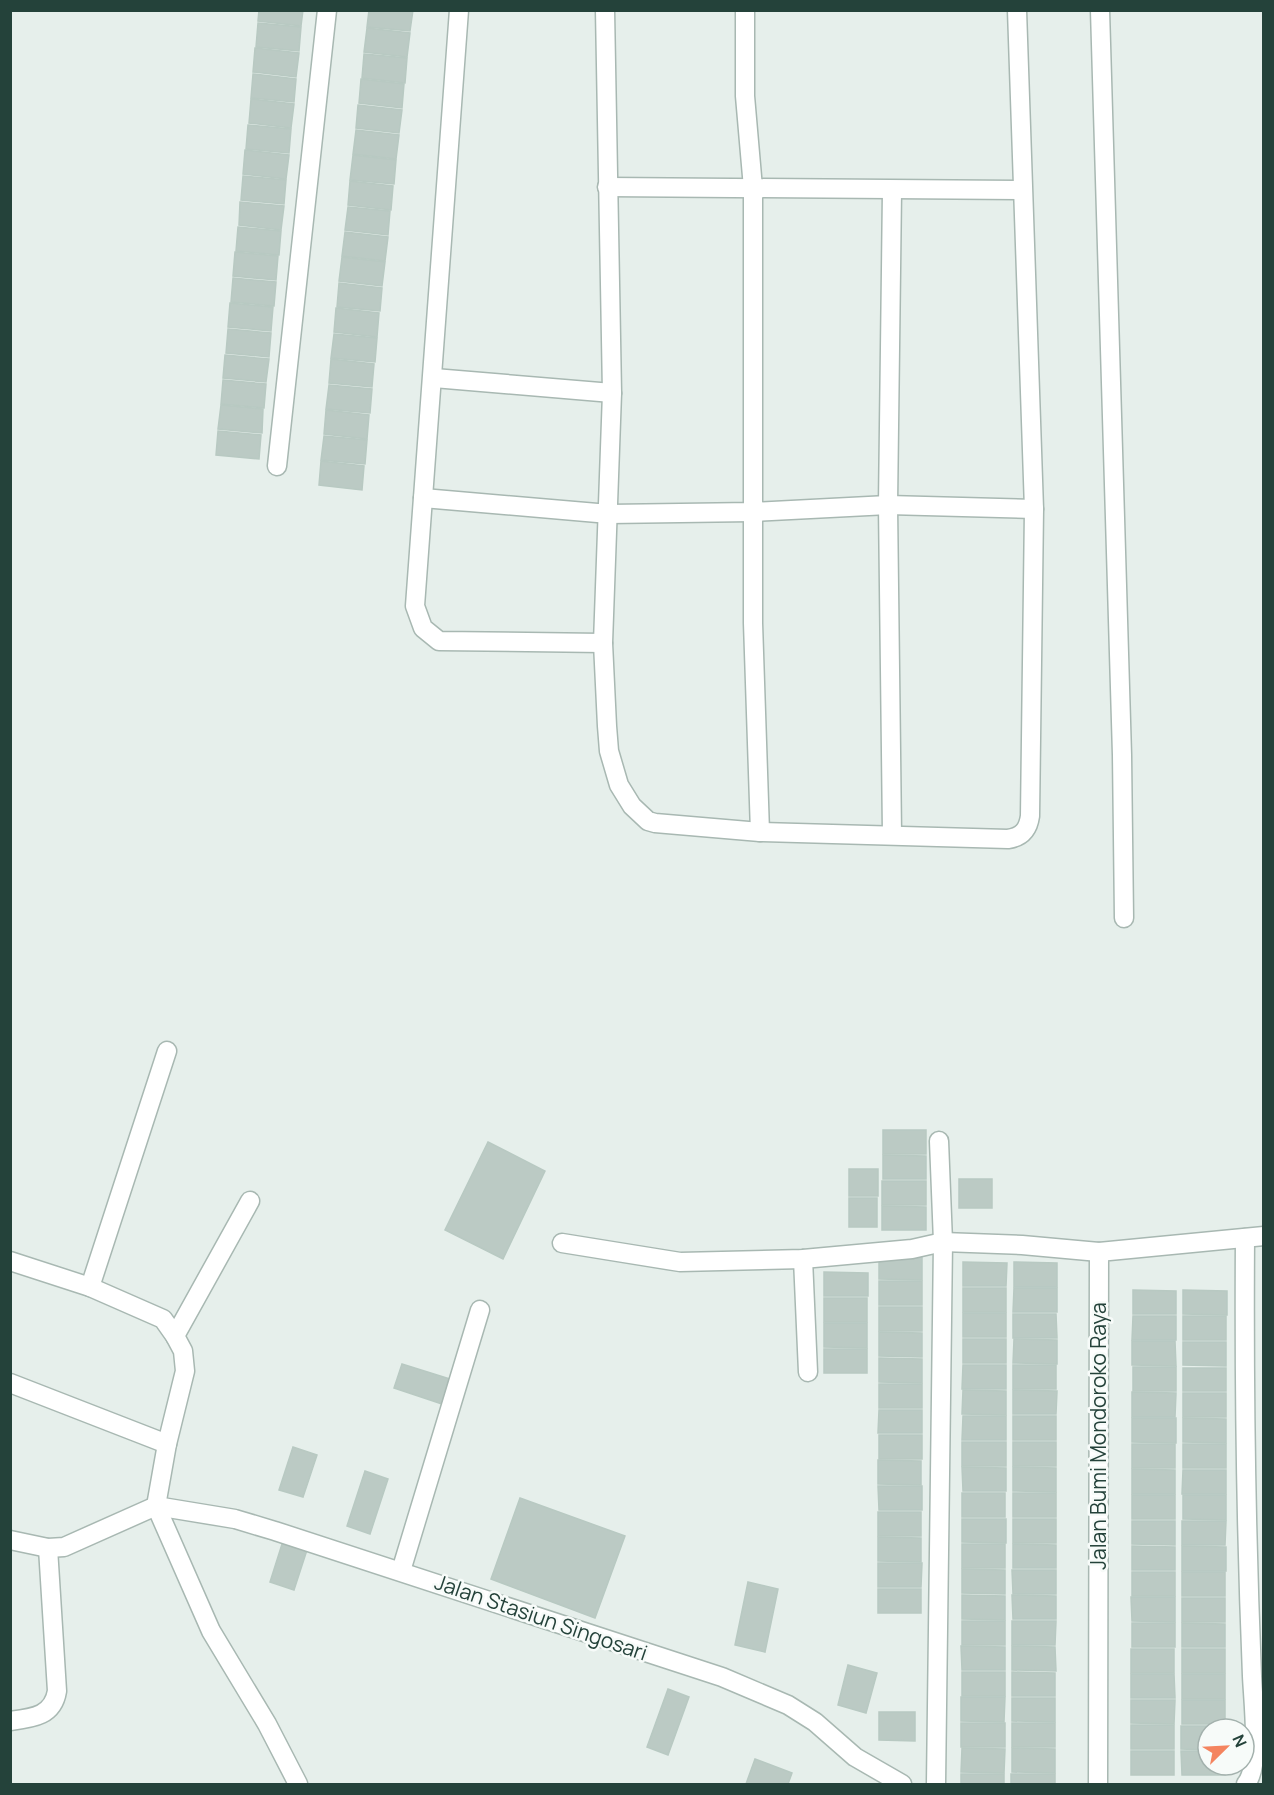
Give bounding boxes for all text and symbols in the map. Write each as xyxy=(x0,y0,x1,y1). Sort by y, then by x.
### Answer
street label: Jalan Bumi Mondoroko Raya xyxy=(1084,1302,1112,1570)
street label: Jalan Stasiun Singosari xyxy=(431,1568,651,1667)
north arrow xyxy=(1196,1717,1256,1777)
text: N xyxy=(1227,1731,1252,1751)

